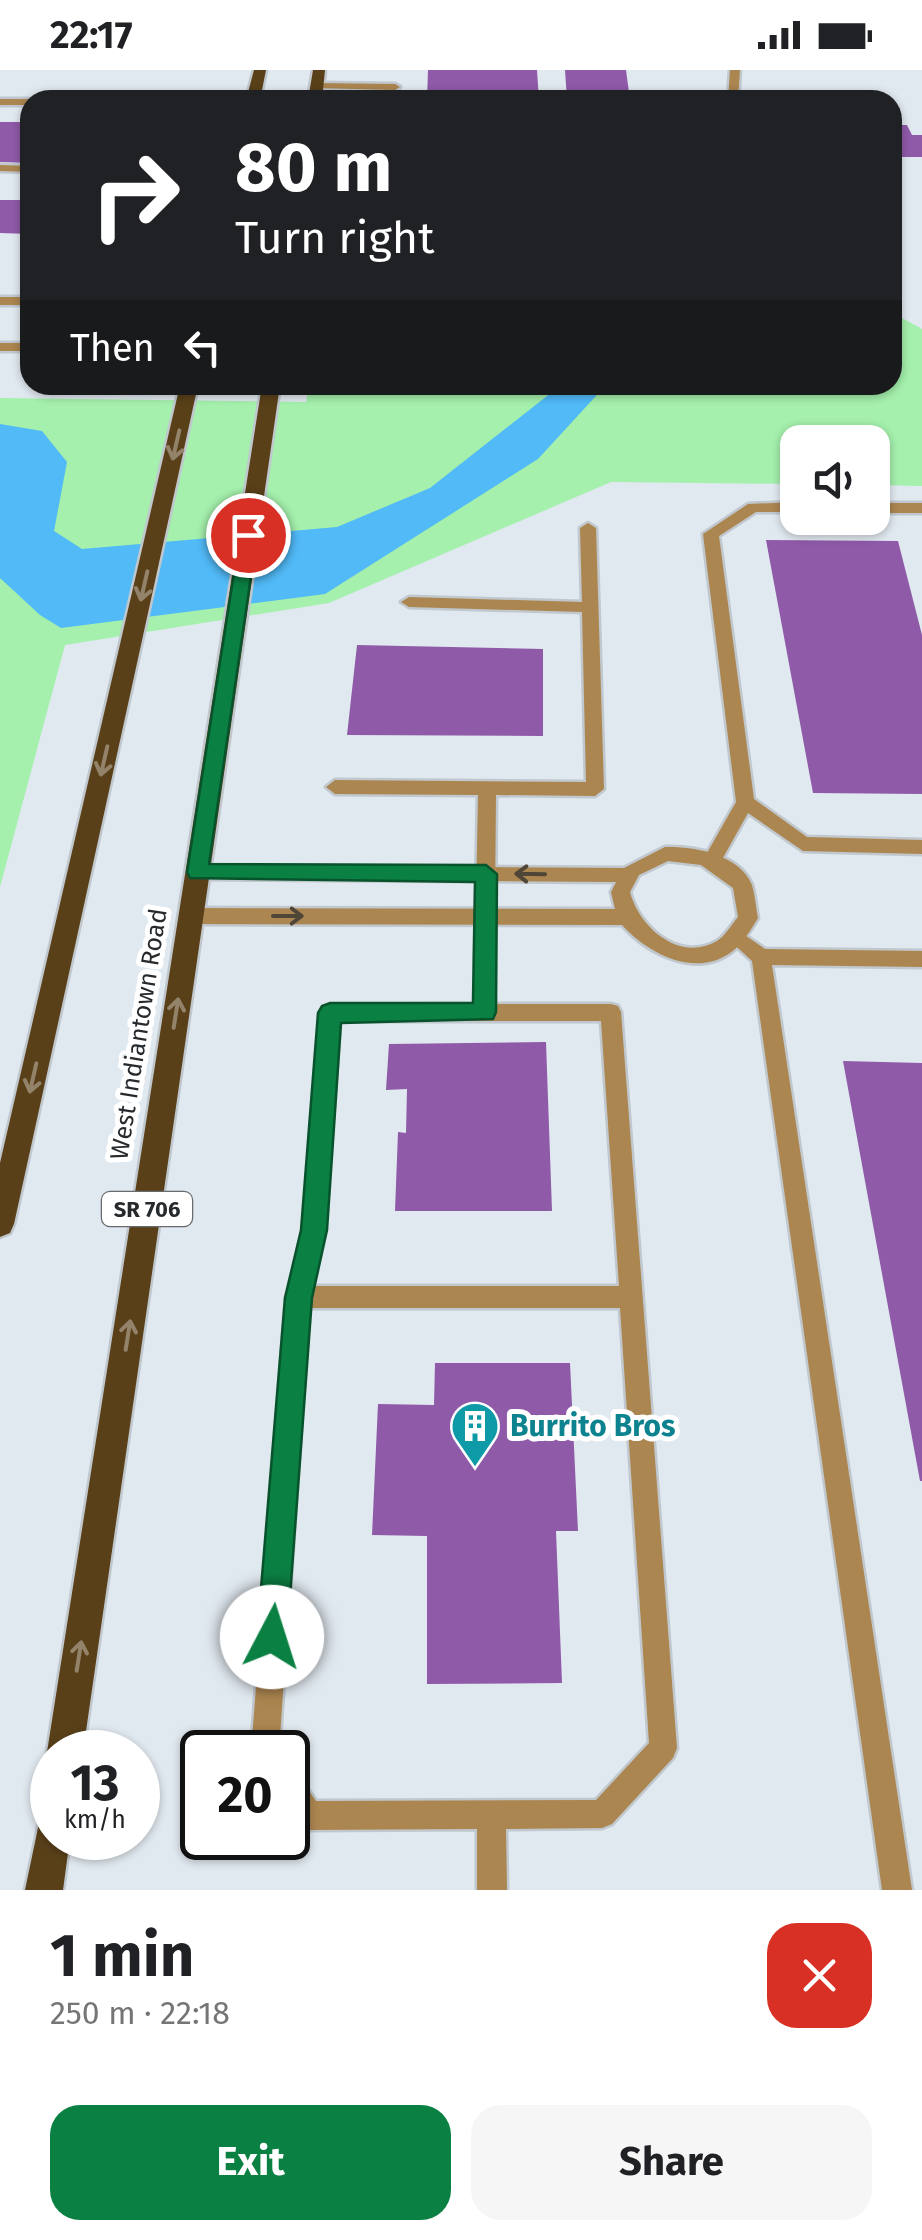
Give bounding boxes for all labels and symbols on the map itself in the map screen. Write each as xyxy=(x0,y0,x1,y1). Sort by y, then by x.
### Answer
one-way arrow xyxy=(165,428,184,460)
pin xyxy=(206,493,291,578)
one-way arrow xyxy=(134,569,152,601)
one-way arrow xyxy=(94,744,112,776)
one-way arrow xyxy=(515,864,548,884)
one-way arrow xyxy=(270,906,303,926)
street label: West Indiantown Road xyxy=(104,907,174,1162)
one-way arrow xyxy=(167,998,186,1030)
one-way arrow xyxy=(23,1061,41,1093)
road number: SR 706 xyxy=(102,1192,192,1226)
one-way arrow xyxy=(119,1319,137,1351)
building icon: Burrito Bros xyxy=(449,1400,501,1468)
place label: Burrito Bros xyxy=(510,1408,676,1444)
position arrow xyxy=(220,1585,324,1689)
one-way arrow xyxy=(71,1640,89,1673)
speed limit sign: 20 xyxy=(180,1730,310,1860)

